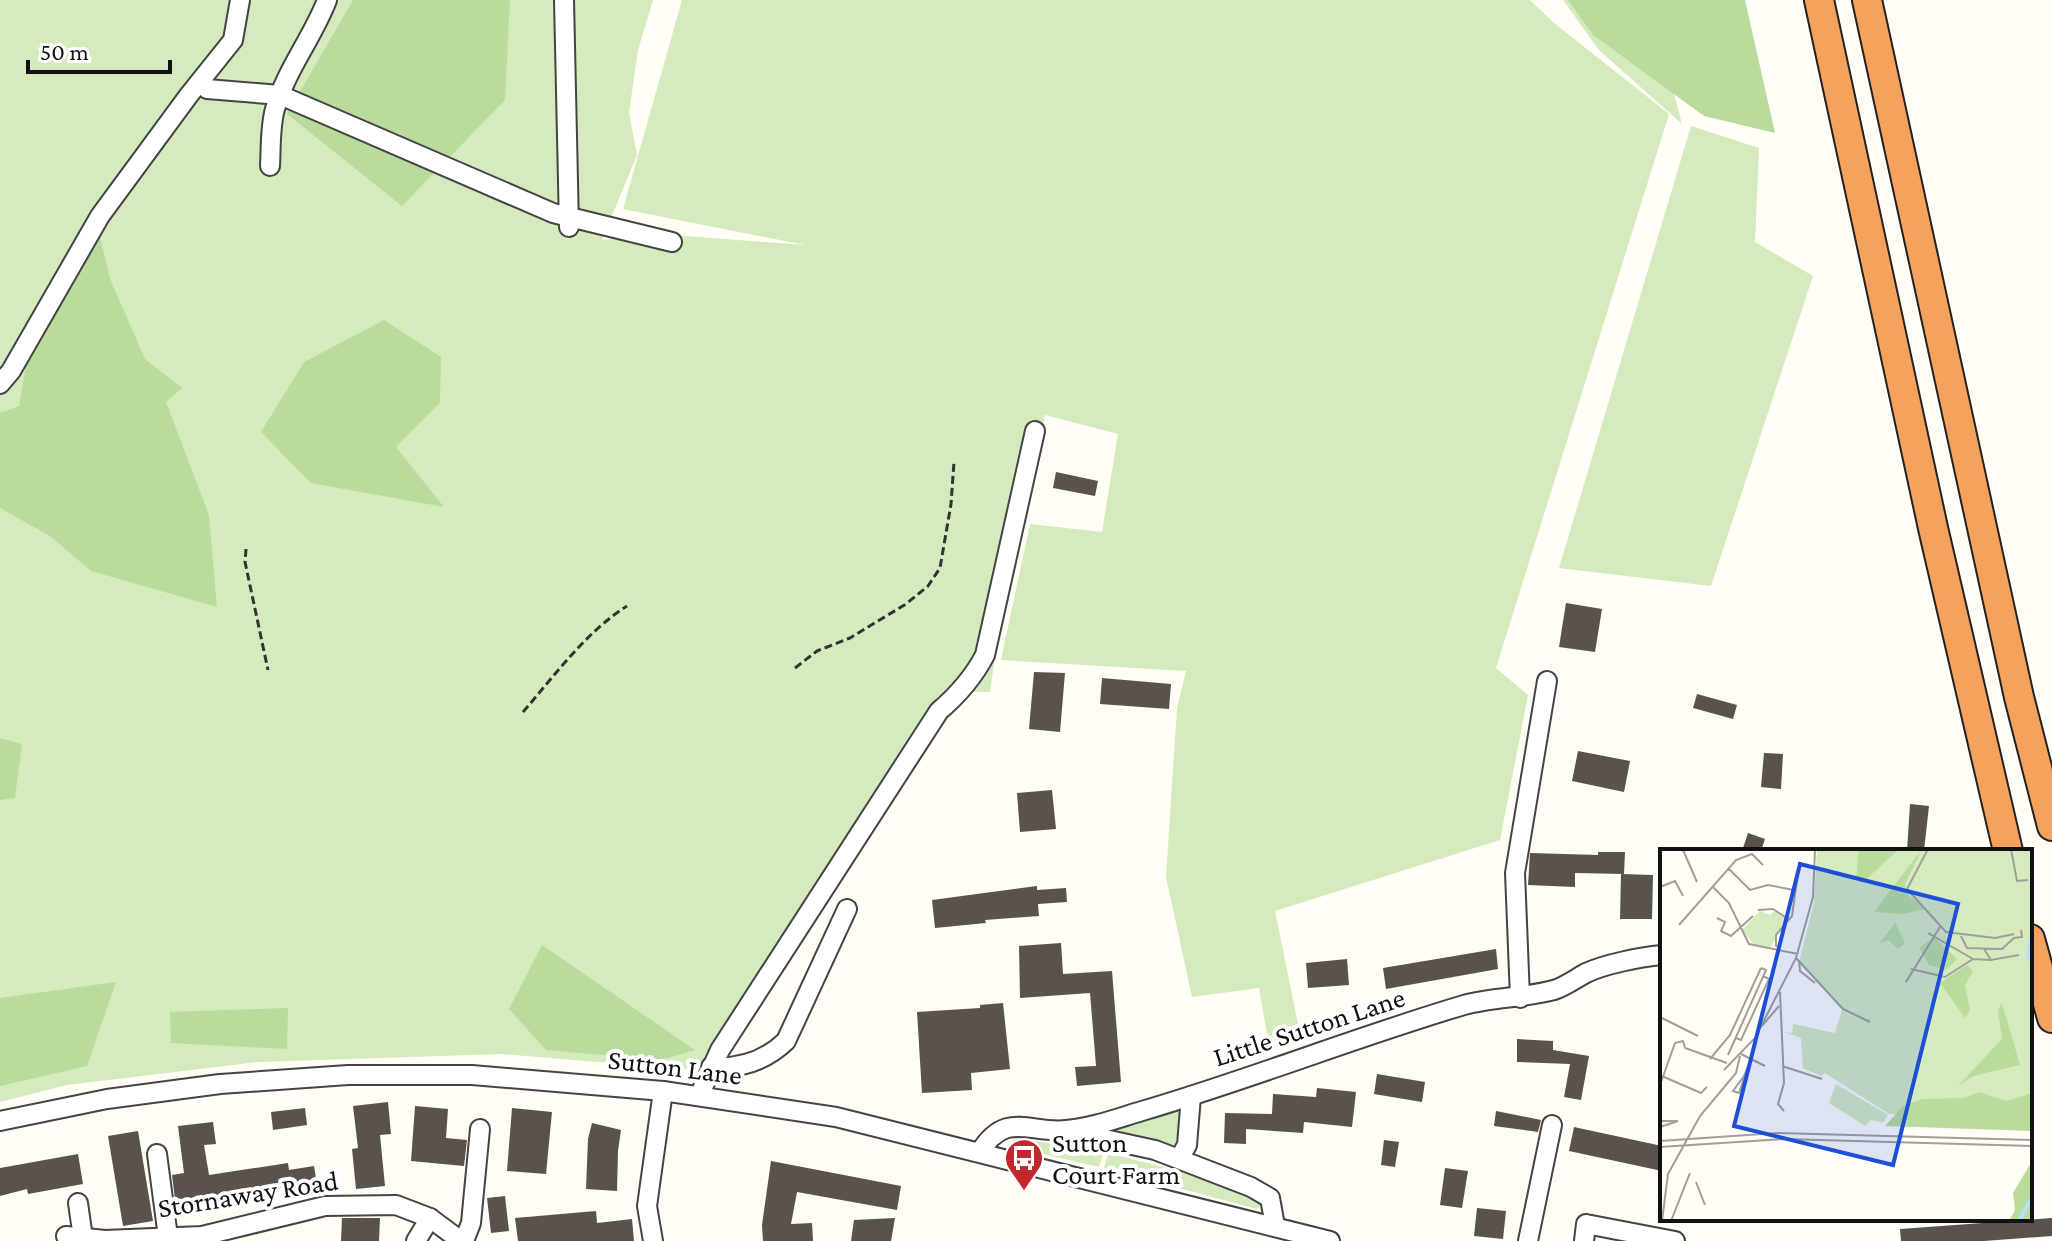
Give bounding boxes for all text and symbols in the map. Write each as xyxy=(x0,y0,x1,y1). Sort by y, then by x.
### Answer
scale bar xyxy=(28,24,170,74)
text: 50 m xyxy=(40,38,89,65)
inset map xyxy=(1660,849,2032,1221)
street label: Little Sutton Lane xyxy=(1209,981,1409,1073)
street label: Sutton Lane xyxy=(606,1043,744,1091)
place label: Sutton Court Farm xyxy=(1052,1127,1180,1190)
bus stop icon: Sutton Court Farm xyxy=(1003,1137,1045,1192)
street label: Stornaway Road xyxy=(156,1164,341,1224)

